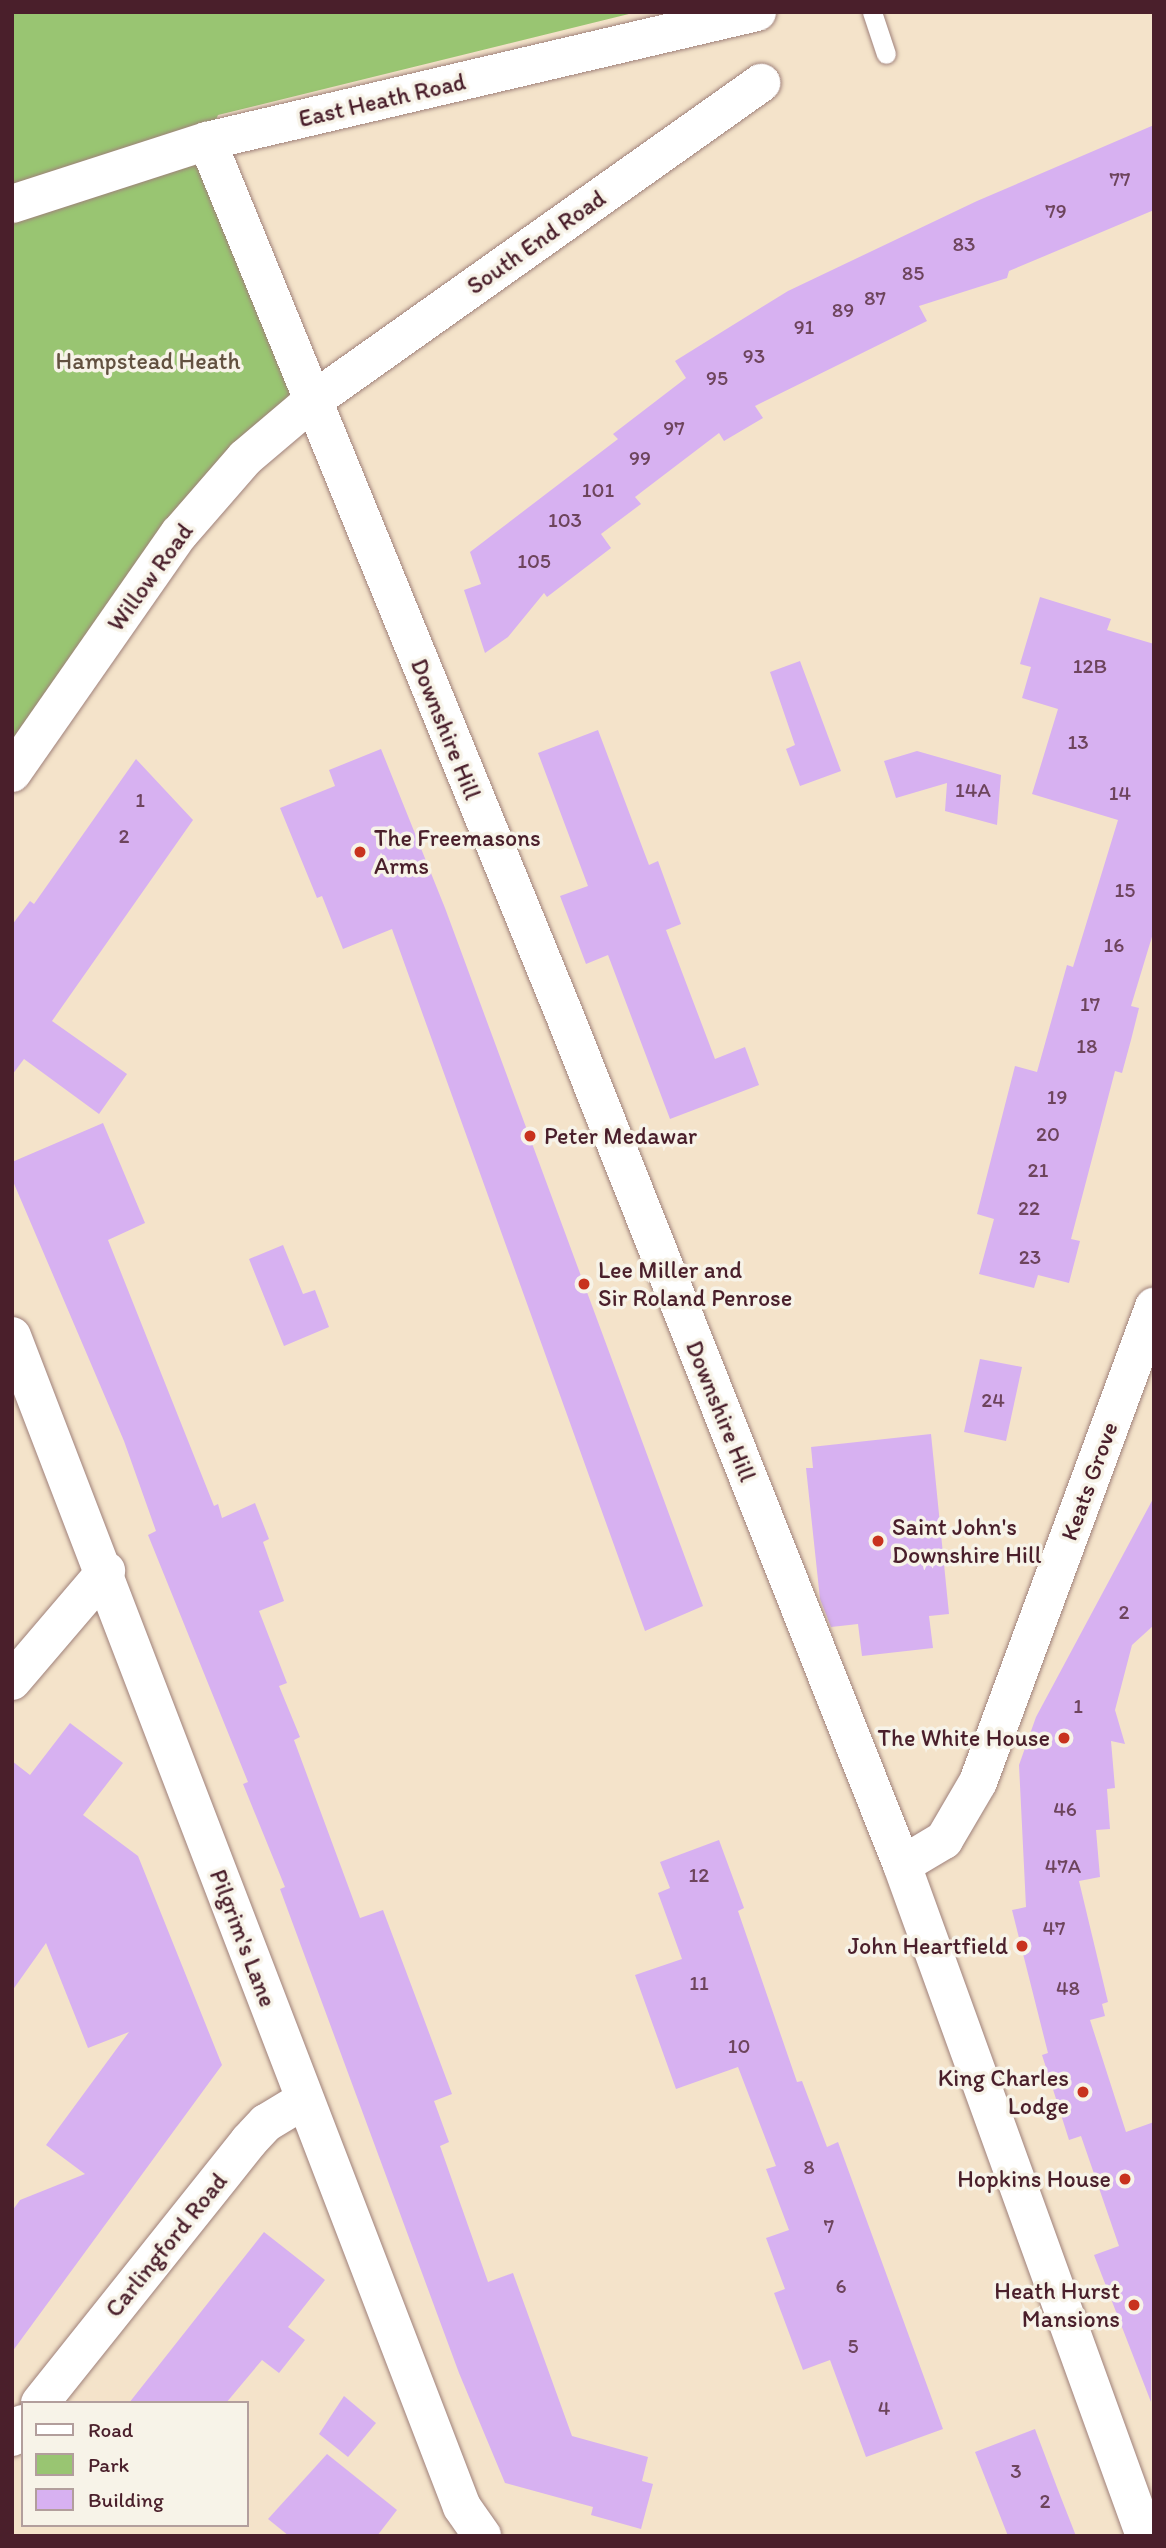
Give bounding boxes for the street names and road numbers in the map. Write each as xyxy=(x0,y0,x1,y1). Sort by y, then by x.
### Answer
street label: East Heath Road xyxy=(296,67,468,133)
street label: South End Road xyxy=(461,184,611,300)
street label: Willow Road xyxy=(101,518,199,636)
street label: Downshire Hill xyxy=(405,654,487,804)
street label: Downshire Hill xyxy=(680,1336,762,1486)
street label: Keats Grove xyxy=(1054,1418,1124,1544)
street label: Pilgrim's Lane xyxy=(204,1865,282,2011)
street label: Carlingford Road xyxy=(99,2167,233,2323)

